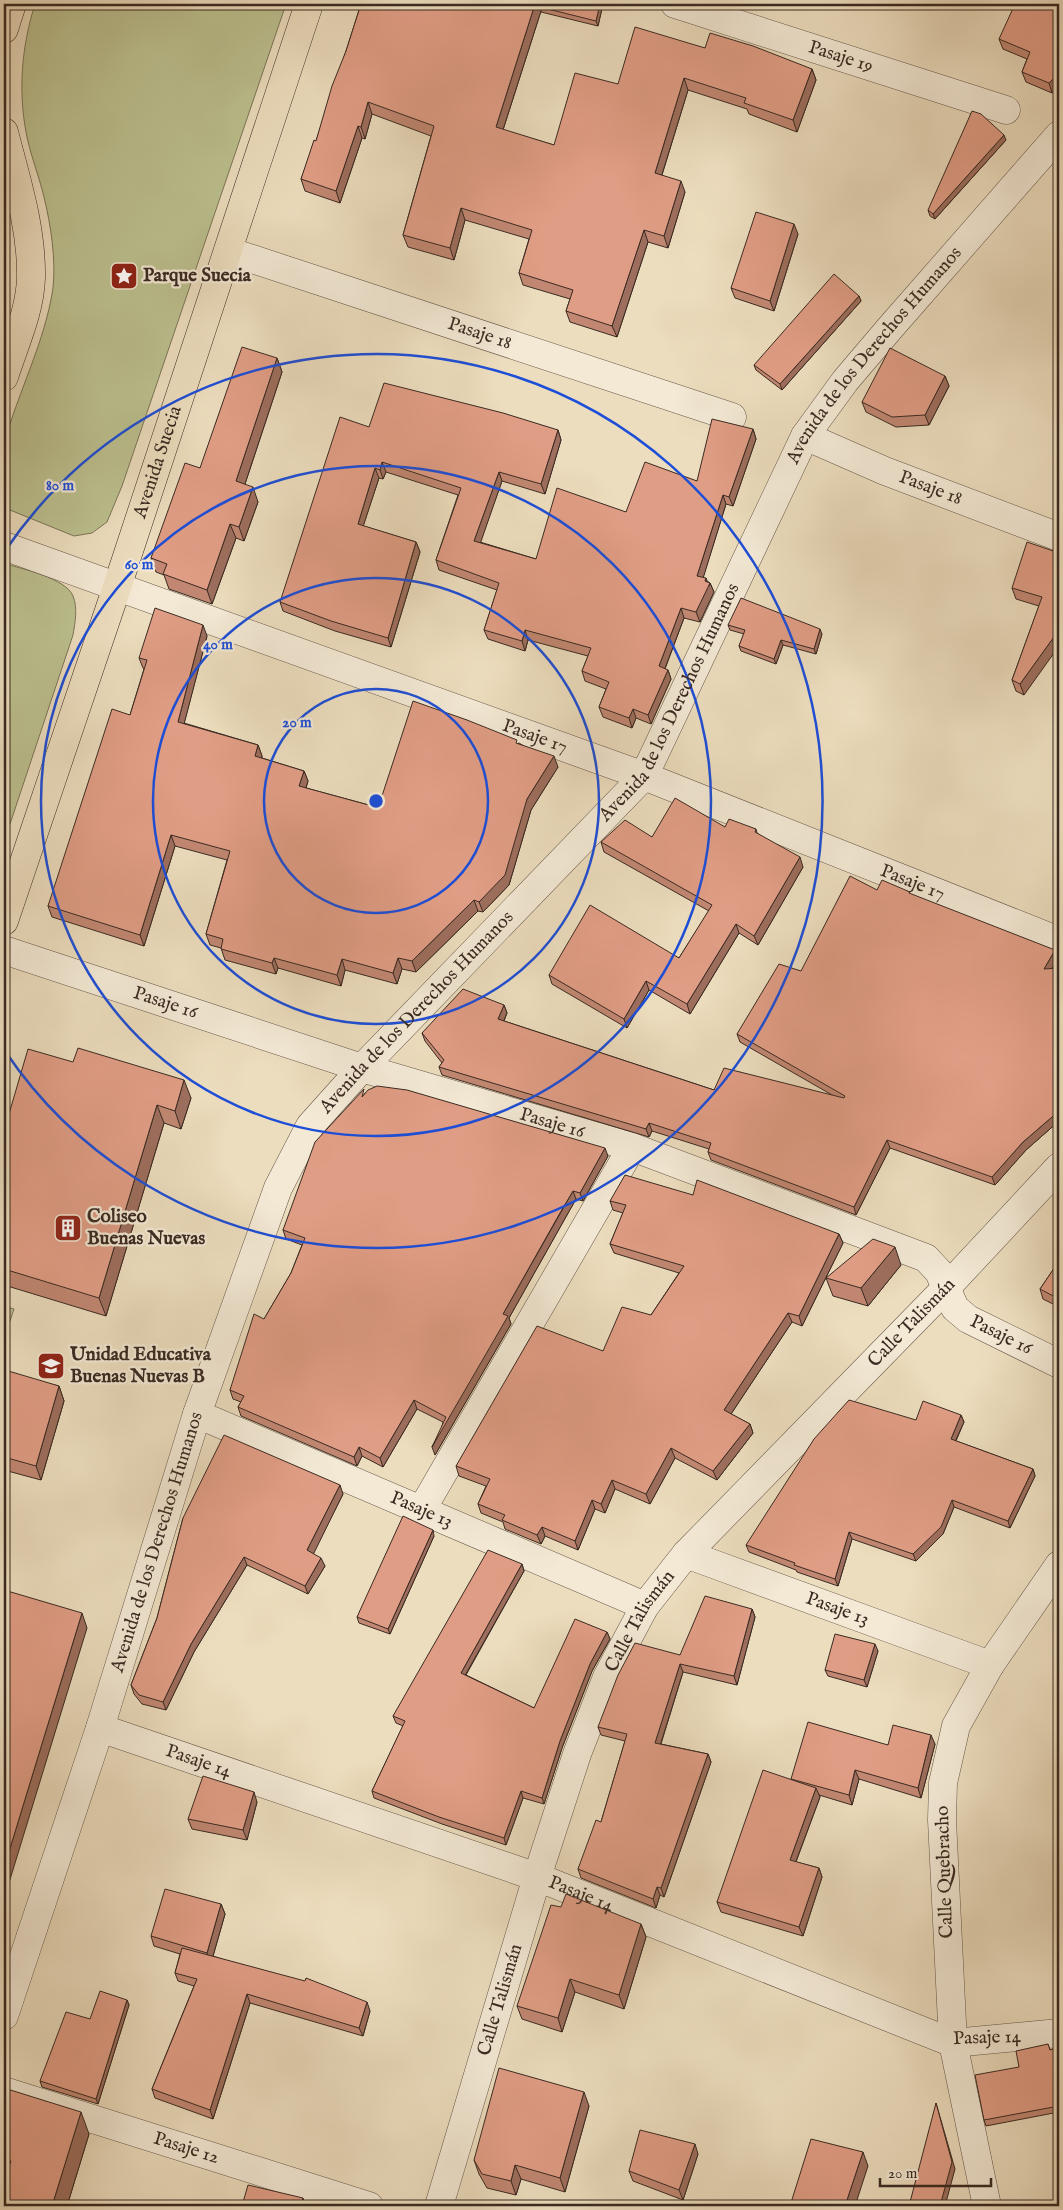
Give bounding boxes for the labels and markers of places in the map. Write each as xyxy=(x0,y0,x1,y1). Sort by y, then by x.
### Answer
place icon: Parque Suecia xyxy=(109,261,139,291)
place label: Parque Suecia xyxy=(143,264,252,288)
centre of rings xyxy=(367,792,385,810)
place label: Coliseo Buenas Nuevas xyxy=(87,1205,205,1251)
building icon: Coliseo Buenas Nuevas xyxy=(53,1213,83,1243)
place label: Unidad Educativa Buenas Nuevas B xyxy=(69,1343,212,1389)
school or university icon: Unidad Educativa Buenas Nuevas B xyxy=(36,1351,66,1381)

